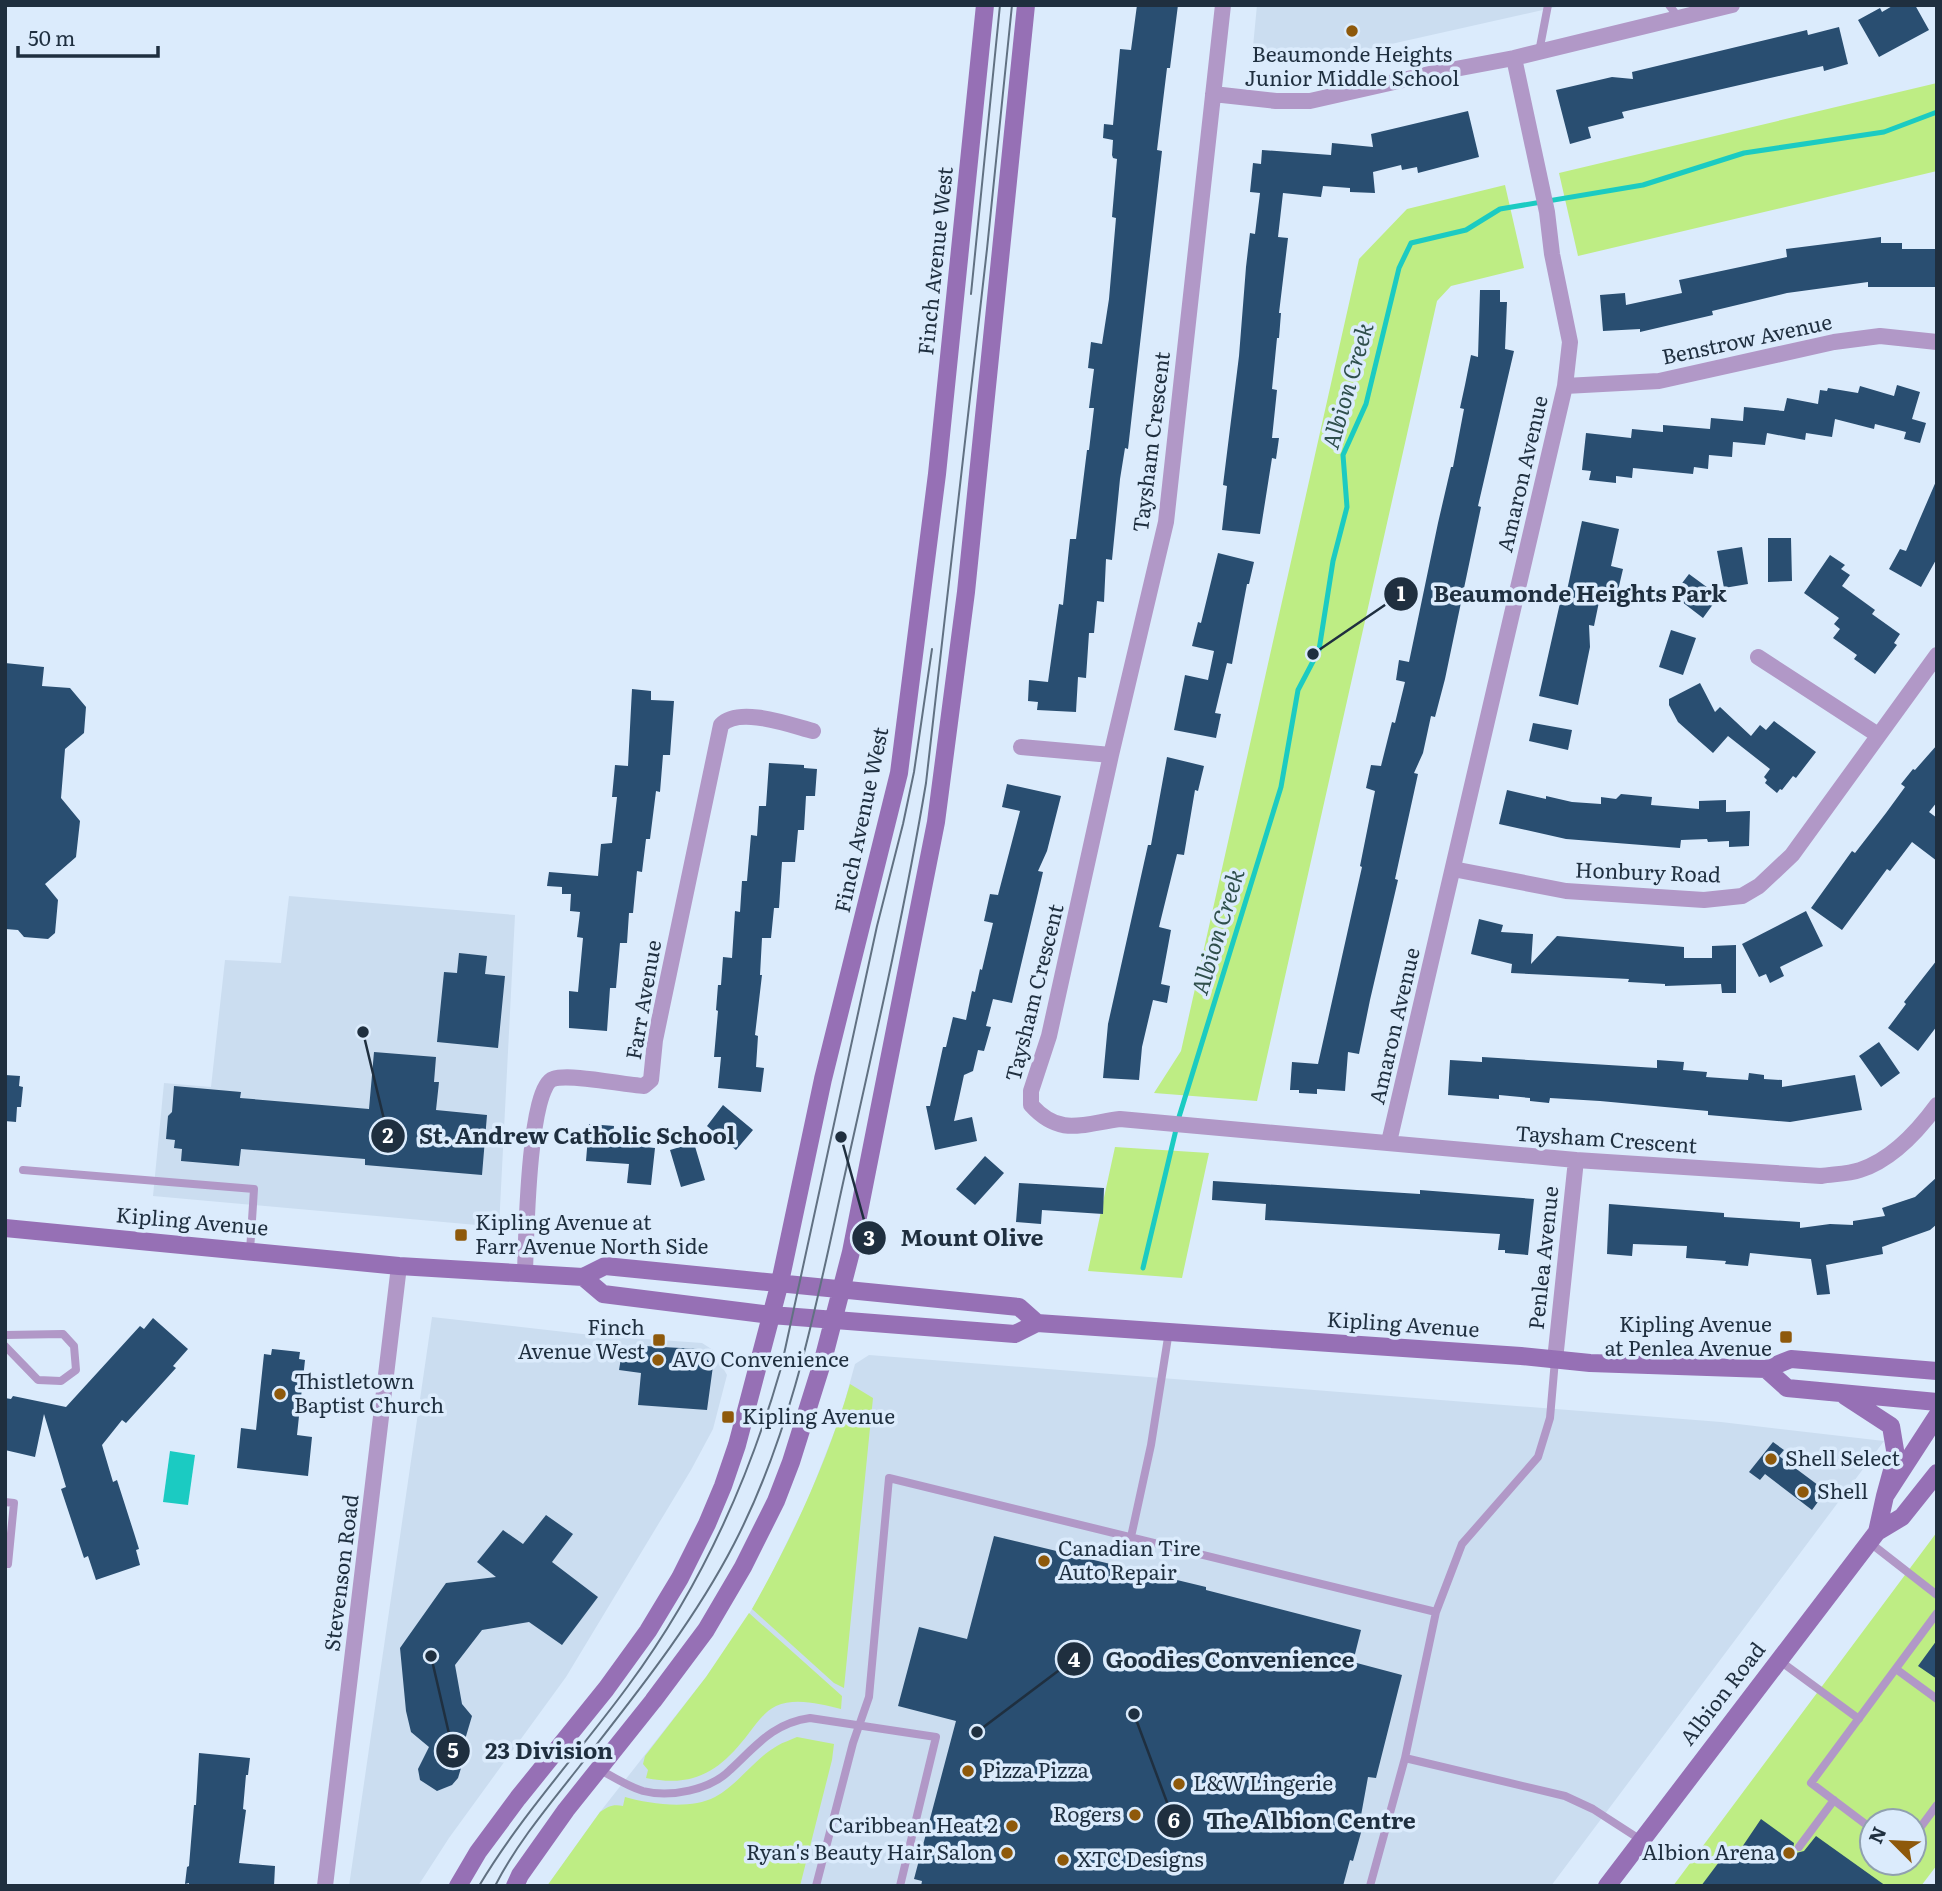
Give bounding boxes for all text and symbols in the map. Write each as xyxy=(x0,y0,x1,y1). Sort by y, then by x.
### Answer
scale bar xyxy=(18,14,158,58)
text: 50 m xyxy=(28,21,75,52)
marker: Beaumonde Heights Junior Middle School xyxy=(1344,23,1360,39)
place label: Beaumonde Heights Junior Middle School xyxy=(1245,37,1459,92)
street label: Finch Avenue West xyxy=(908,164,959,357)
street label: Benstrow Avenue xyxy=(1658,304,1835,371)
water label: Albion Creek xyxy=(1312,318,1380,453)
street label: Taysham Crescent xyxy=(1123,349,1176,534)
street label: Amaron Avenue xyxy=(1487,392,1554,555)
callout: Beaumonde Heights Park xyxy=(1384,572,1741,616)
text: Beaumonde Heights Park xyxy=(1433,575,1727,609)
text: 1 xyxy=(1397,576,1406,607)
street label: Finch Avenue West xyxy=(825,723,895,915)
street label: Honbury Road xyxy=(1575,852,1722,889)
water label: Albion Creek xyxy=(1181,864,1251,999)
street label: Taysham Crescent xyxy=(996,900,1070,1085)
street label: Farr Avenue xyxy=(616,937,667,1062)
street label: Amaron Avenue xyxy=(1359,944,1426,1107)
callout: St. Andrew Catholic School xyxy=(370,1114,750,1158)
street label: Taysham Crescent xyxy=(1514,1116,1699,1159)
text: St. Andrew Catholic School xyxy=(419,1117,735,1151)
text: 2 xyxy=(382,1118,394,1149)
street label: Penlea Avenue xyxy=(1519,1184,1564,1331)
street label: Kipling Avenue xyxy=(115,1197,270,1242)
place label: Kipling Avenue at Farr Avenue North Side xyxy=(475,1205,708,1260)
callout: Mount Olive xyxy=(852,1216,1058,1260)
text: Mount Olive xyxy=(901,1219,1043,1253)
text: 3 xyxy=(863,1221,875,1252)
marker: Kipling Avenue at Farr Avenue North Side xyxy=(453,1227,469,1243)
street label: Kipling Avenue xyxy=(1326,1302,1481,1343)
place label: Kipling Avenue at Penlea Avenue xyxy=(1604,1307,1772,1362)
place label: Finch Avenue West xyxy=(518,1310,646,1365)
marker: Kipling Avenue at Penlea Avenue xyxy=(1778,1329,1794,1345)
marker: Finch Avenue West xyxy=(651,1332,667,1348)
place label: AVO Convenience xyxy=(672,1342,849,1373)
marker: AVO Convenience xyxy=(650,1352,666,1368)
place label: Thistletown Baptist Church xyxy=(294,1364,444,1419)
marker: Thistletown Baptist Church xyxy=(272,1386,288,1402)
place label: Kipling Avenue xyxy=(742,1399,895,1430)
marker: Kipling Avenue xyxy=(720,1409,736,1425)
place label: Shell Select xyxy=(1785,1441,1901,1472)
marker: Shell Select xyxy=(1763,1451,1779,1467)
place label: Shell xyxy=(1817,1474,1868,1505)
marker: Shell xyxy=(1795,1484,1811,1500)
street label: Stevenson Road xyxy=(314,1492,365,1653)
place label: Canadian Tire Auto Repair xyxy=(1058,1531,1201,1586)
marker: Canadian Tire Auto Repair xyxy=(1036,1553,1052,1569)
street label: Albion Road xyxy=(1671,1634,1771,1751)
callout: Goodies Convenience xyxy=(1057,1637,1369,1681)
text: Goodies Convenience xyxy=(1106,1641,1354,1675)
text: 4 xyxy=(1068,1642,1081,1673)
callout: 23 Division xyxy=(436,1729,627,1773)
text: 23 Division xyxy=(485,1732,613,1766)
text: 5 xyxy=(447,1733,459,1764)
place label: Pizza Pizza xyxy=(982,1753,1090,1784)
marker: Pizza Pizza xyxy=(960,1763,976,1779)
place label: L&W Lingerie xyxy=(1193,1766,1333,1797)
marker: L&W Lingerie xyxy=(1171,1776,1187,1792)
place label: Rogers xyxy=(1053,1797,1121,1828)
callout: The Albion Centre xyxy=(1157,1799,1429,1843)
text: The Albion Centre xyxy=(1206,1802,1416,1836)
text: 6 xyxy=(1168,1803,1180,1834)
marker: Rogers xyxy=(1127,1807,1143,1823)
north arrow xyxy=(1858,1807,1928,1877)
place label: Caribbean Heat 2 xyxy=(829,1808,998,1839)
marker: Caribbean Heat 2 xyxy=(1004,1818,1020,1834)
text: N xyxy=(1861,1822,1893,1848)
place label: Ryan's Beauty Hair Salon xyxy=(746,1835,993,1866)
place label: Albion Arena xyxy=(1642,1835,1776,1866)
place label: XTC Designs xyxy=(1077,1842,1204,1873)
marker: Ryan's Beauty Hair Salon xyxy=(999,1845,1015,1861)
marker: Albion Arena xyxy=(1781,1845,1797,1861)
marker: XTC Designs xyxy=(1055,1852,1071,1868)

